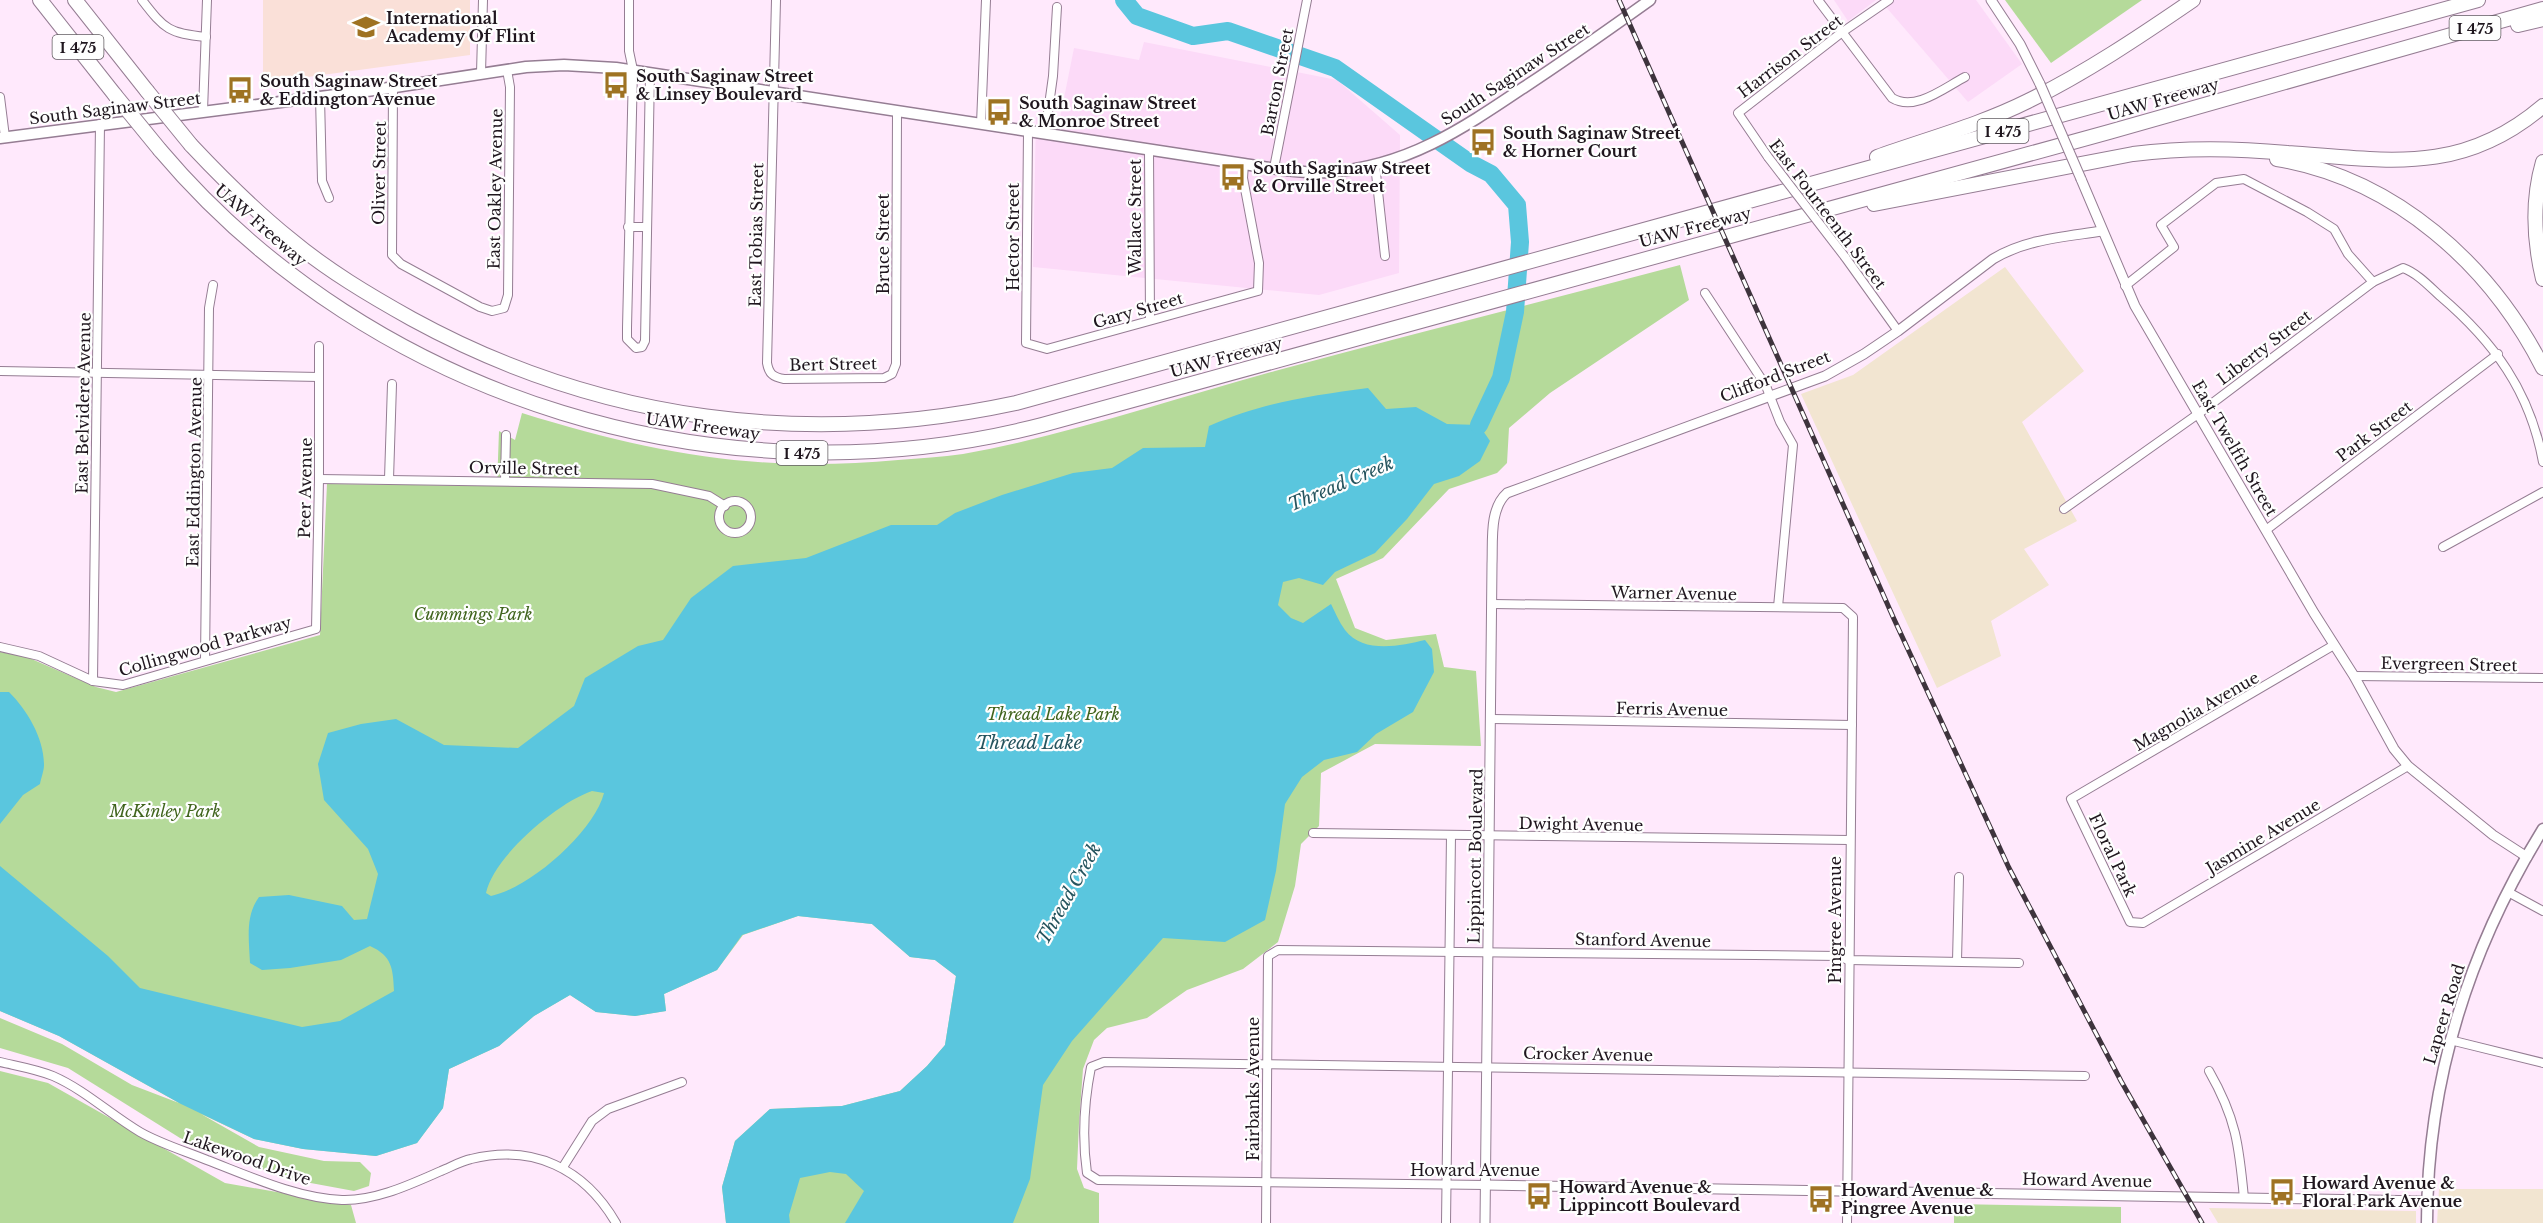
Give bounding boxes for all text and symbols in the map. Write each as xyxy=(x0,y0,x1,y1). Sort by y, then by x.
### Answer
place label: International Academy Of Flint xyxy=(385,8,536,46)
street label: Harrison Street xyxy=(1734,10,1846,102)
school or university icon: International Academy Of Flint xyxy=(351,12,381,42)
road number: I 475 xyxy=(2450,16,2500,40)
street label: South Saginaw Street xyxy=(1437,19,1593,129)
street label: Barton Street xyxy=(1257,27,1297,137)
road number: I 475 xyxy=(52,35,104,59)
place label: South Saginaw Street & Linsey Boulevard xyxy=(636,66,814,104)
bus stop icon: South Saginaw Street & Linsey Boulevard xyxy=(601,70,631,100)
place label: South Saginaw Street & Eddington Avenue xyxy=(260,71,438,109)
street label: UAW Freeway xyxy=(2105,73,2222,125)
bus stop icon: South Saginaw Street & Eddington Avenue xyxy=(225,75,255,105)
street label: South Saginaw Street xyxy=(28,88,202,128)
place label: South Saginaw Street & Monroe Street xyxy=(1019,93,1197,131)
bus stop icon: South Saginaw Street & Monroe Street xyxy=(984,97,1014,127)
street label: East Oakley Avenue xyxy=(484,108,506,270)
road number: I 475 xyxy=(1978,119,2028,143)
street label: Oliver Street xyxy=(368,121,390,225)
place label: South Saginaw Street & Horner Court xyxy=(1503,123,1681,161)
bus stop icon: South Saginaw Street & Horner Court xyxy=(1468,127,1498,157)
street label: East Fourteenth Street xyxy=(1765,135,1891,293)
place label: South Saginaw Street & Orville Street xyxy=(1253,158,1431,196)
street label: Wallace Street xyxy=(1125,159,1145,276)
bus stop icon: South Saginaw Street & Orville Street xyxy=(1218,162,1248,192)
street label: East Tobias Street xyxy=(745,163,767,307)
street label: UAW Freeway xyxy=(211,180,312,271)
street label: Hector Street xyxy=(1003,183,1023,291)
street label: Bruce Street xyxy=(873,193,893,295)
street label: UAW Freeway xyxy=(1637,202,1754,252)
street label: Gary Street xyxy=(1091,288,1185,332)
street label: Liberty Street xyxy=(2213,305,2315,389)
street label: East Belvidere Avenue xyxy=(71,312,95,494)
street label: UAW Freeway xyxy=(1168,332,1285,382)
street label: Clifford Street xyxy=(1717,346,1833,406)
street label: Bert Street xyxy=(789,353,877,375)
street label: East Twelfth Street xyxy=(2188,376,2282,520)
street label: East Eddington Avenue xyxy=(182,377,206,567)
street label: Park Street xyxy=(2332,396,2416,466)
street label: UAW Freeway xyxy=(644,408,762,444)
street label: Peer Avenue xyxy=(294,437,316,539)
road number: I 475 xyxy=(776,441,828,465)
water label: Thread Creek xyxy=(1285,452,1397,516)
street label: Orville Street xyxy=(469,457,579,479)
street label: Warner Avenue xyxy=(1610,582,1737,604)
park label: Cummings Park xyxy=(414,604,532,624)
street label: Collingwood Parkway xyxy=(116,612,294,680)
street label: Evergreen Street xyxy=(2381,653,2517,675)
street label: Magnolia Avenue xyxy=(2130,667,2262,755)
street label: Ferris Avenue xyxy=(1616,698,1728,720)
park label: Thread Lake Park xyxy=(986,704,1120,724)
water label: Thread Lake xyxy=(976,732,1082,754)
street label: Lippincott Boulevard xyxy=(1463,768,1487,944)
street label: Jasmine Avenue xyxy=(2201,794,2324,879)
park label: McKinley Park xyxy=(109,801,220,821)
street label: Floral Park xyxy=(2085,810,2141,900)
street label: Dwight Avenue xyxy=(1518,813,1644,835)
water label: Thread Creek xyxy=(1032,839,1106,949)
street label: Pingree Avenue xyxy=(1825,856,1845,984)
street label: Stanford Avenue xyxy=(1575,929,1711,951)
street label: Lapeer Road xyxy=(2419,961,2469,1067)
street label: Fairbanks Avenue xyxy=(1243,1017,1263,1161)
street label: Crocker Avenue xyxy=(1523,1043,1653,1065)
street label: Lakewood Drive xyxy=(180,1127,314,1189)
street label: Howard Avenue xyxy=(1410,1160,1540,1180)
street label: Howard Avenue xyxy=(2022,1169,2152,1191)
place label: Howard Avenue & Floral Park Avenue xyxy=(2302,1173,2462,1211)
place label: Howard Avenue & Lippincott Boulevard xyxy=(1559,1177,1740,1215)
bus stop icon: Howard Avenue & Floral Park Avenue xyxy=(2267,1177,2297,1207)
place label: Howard Avenue & Pingree Avenue xyxy=(1841,1180,1994,1218)
bus stop icon: Howard Avenue & Lippincott Boulevard xyxy=(1524,1181,1554,1211)
bus stop icon: Howard Avenue & Pingree Avenue xyxy=(1806,1184,1836,1214)

